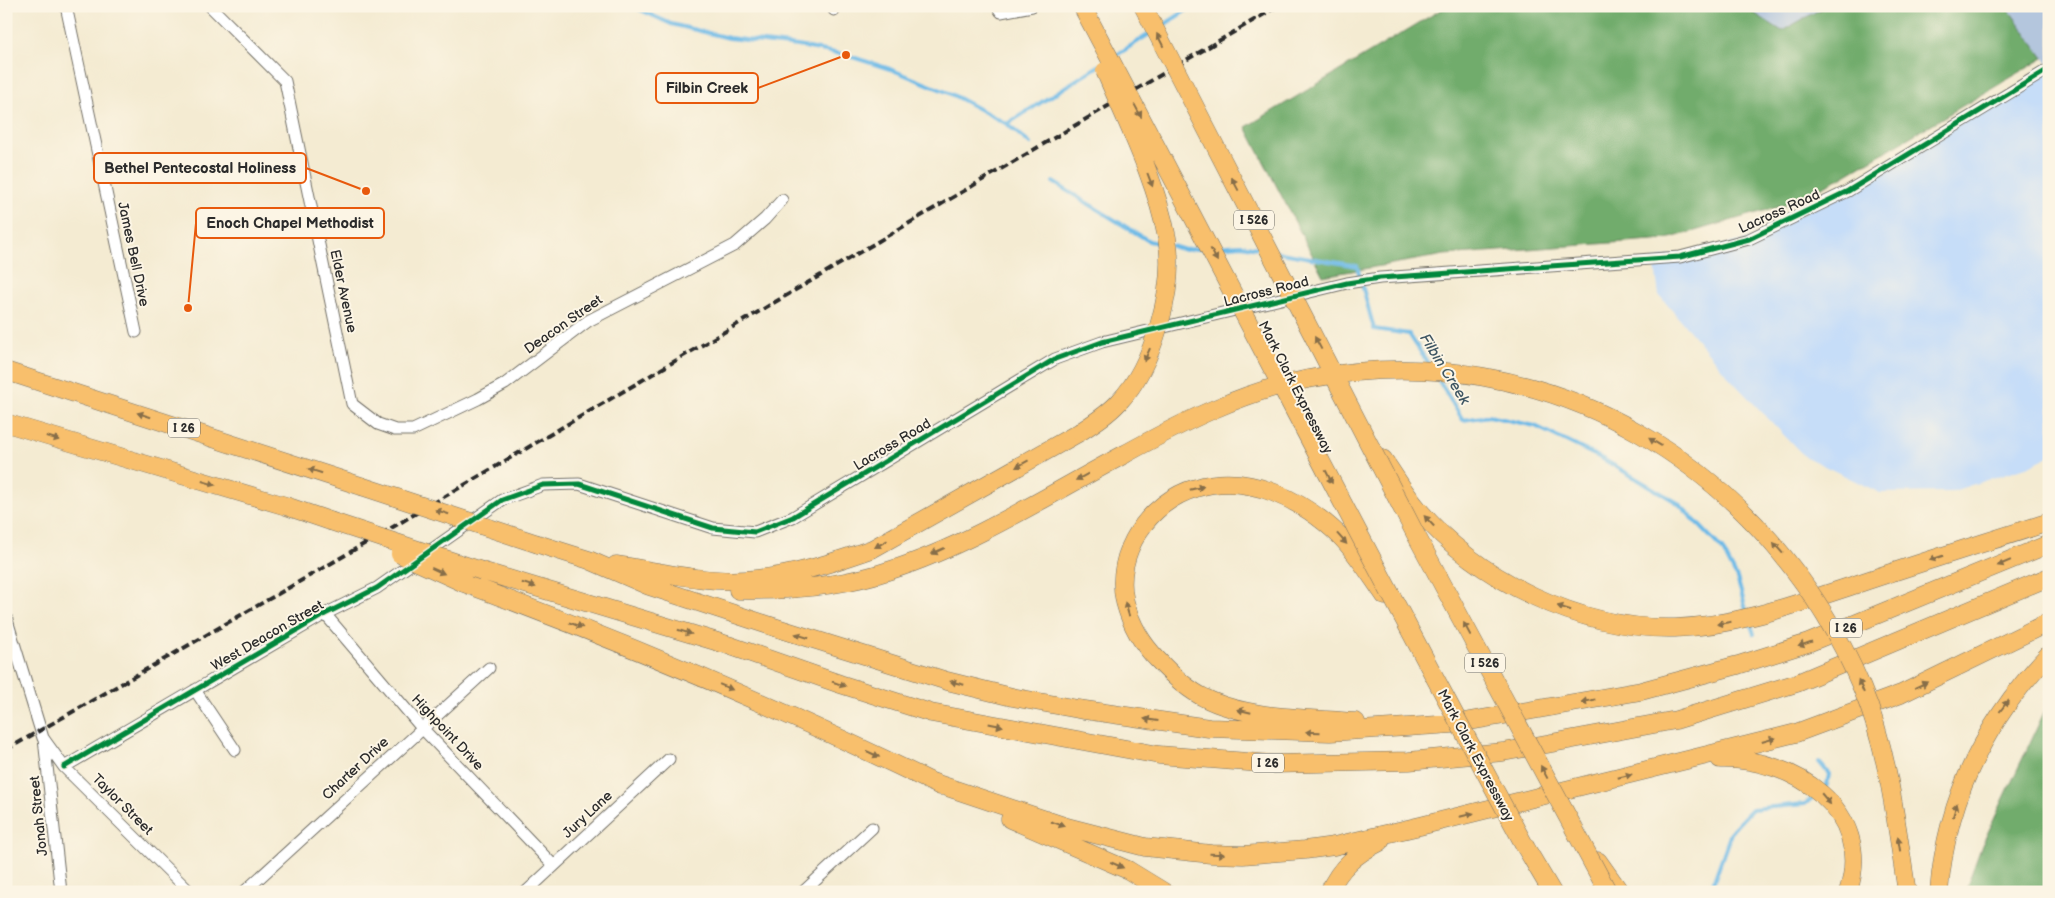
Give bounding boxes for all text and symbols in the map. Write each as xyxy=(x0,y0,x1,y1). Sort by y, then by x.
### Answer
one-way arrow xyxy=(1156,32,1164,47)
callout: Filbin Creek xyxy=(656,73,758,103)
text: Filbin Creek xyxy=(666,79,748,98)
one-way arrow xyxy=(1134,104,1142,118)
callout: Bethel Pentecostal Holiness xyxy=(94,153,306,183)
text: Bethel Pentecostal Holiness xyxy=(104,159,296,178)
one-way arrow xyxy=(1147,173,1155,188)
one-way arrow xyxy=(1231,177,1239,191)
street label: Lacross Road xyxy=(1736,186,1823,237)
street label: James Bell Drive xyxy=(114,200,153,308)
callout: Enoch Chapel Methodist xyxy=(196,208,384,238)
road number: I 526 xyxy=(1234,210,1274,230)
text: Enoch Chapel Methodist xyxy=(206,214,374,233)
street label: Elder Avenue xyxy=(326,248,361,334)
one-way arrow xyxy=(1210,248,1218,262)
street label: Lacross Road xyxy=(1222,273,1310,310)
street label: Deacon Street xyxy=(521,291,606,358)
street label: Mark Clark Expressway xyxy=(1255,318,1337,457)
water label: Filbin Creek xyxy=(1415,330,1474,409)
one-way arrow xyxy=(1314,337,1323,350)
one-way arrow xyxy=(1143,348,1151,362)
one-way arrow xyxy=(136,411,151,419)
street label: Lacross Road xyxy=(850,415,934,474)
road number: I 26 xyxy=(168,418,200,438)
one-way arrow xyxy=(45,434,60,442)
one-way arrow xyxy=(1648,438,1661,447)
one-way arrow xyxy=(1016,460,1029,469)
one-way arrow xyxy=(307,467,322,475)
one-way arrow xyxy=(1325,469,1333,484)
one-way arrow xyxy=(1075,473,1090,481)
one-way arrow xyxy=(201,479,217,487)
one-way arrow xyxy=(1189,484,1204,492)
one-way arrow xyxy=(434,508,449,516)
one-way arrow xyxy=(1423,515,1435,527)
one-way arrow xyxy=(1336,533,1348,545)
one-way arrow xyxy=(873,540,888,548)
one-way arrow xyxy=(1772,541,1783,554)
one-way arrow xyxy=(931,548,945,556)
one-way arrow xyxy=(1928,555,1943,562)
one-way arrow xyxy=(1997,560,2011,568)
one-way arrow xyxy=(431,567,445,575)
one-way arrow xyxy=(522,581,537,589)
street label: West Deacon Street xyxy=(208,596,327,674)
one-way arrow xyxy=(1123,601,1131,616)
one-way arrow xyxy=(1557,603,1572,611)
road number: I 26 xyxy=(1830,618,1862,638)
one-way arrow xyxy=(1716,619,1732,627)
one-way arrow xyxy=(568,621,583,629)
one-way arrow xyxy=(1463,621,1471,636)
one-way arrow xyxy=(677,629,692,636)
one-way arrow xyxy=(794,631,809,639)
one-way arrow xyxy=(1797,641,1812,648)
road number: I 526 xyxy=(1465,654,1505,672)
one-way arrow xyxy=(950,679,965,687)
one-way arrow xyxy=(1856,679,1864,693)
one-way arrow xyxy=(1914,680,1928,688)
one-way arrow xyxy=(831,681,846,688)
one-way arrow xyxy=(719,683,733,691)
street label: Mark Clark Expressway xyxy=(1434,687,1518,825)
street label: Highpoint Drive xyxy=(408,691,487,774)
one-way arrow xyxy=(1580,698,1596,706)
one-way arrow xyxy=(1999,700,2010,713)
one-way arrow xyxy=(1236,707,1251,715)
one-way arrow xyxy=(1143,715,1159,723)
one-way arrow xyxy=(988,721,1004,729)
one-way arrow xyxy=(1305,728,1321,736)
street label: Charter Drive xyxy=(319,733,392,803)
one-way arrow xyxy=(1761,736,1776,744)
one-way arrow xyxy=(866,751,880,759)
road number: I 26 xyxy=(1252,754,1284,772)
one-way arrow xyxy=(1540,765,1548,779)
street label: Taylor Street xyxy=(89,770,157,839)
one-way arrow xyxy=(1617,772,1632,780)
street label: Jonah Street xyxy=(26,774,51,857)
street label: Jury Lane xyxy=(559,787,616,842)
one-way arrow xyxy=(1821,792,1832,805)
one-way arrow xyxy=(1952,802,1960,817)
one-way arrow xyxy=(1460,811,1475,819)
one-way arrow xyxy=(1051,820,1066,828)
one-way arrow xyxy=(1895,835,1903,851)
one-way arrow xyxy=(1210,850,1226,858)
one-way arrow xyxy=(1110,862,1124,870)

